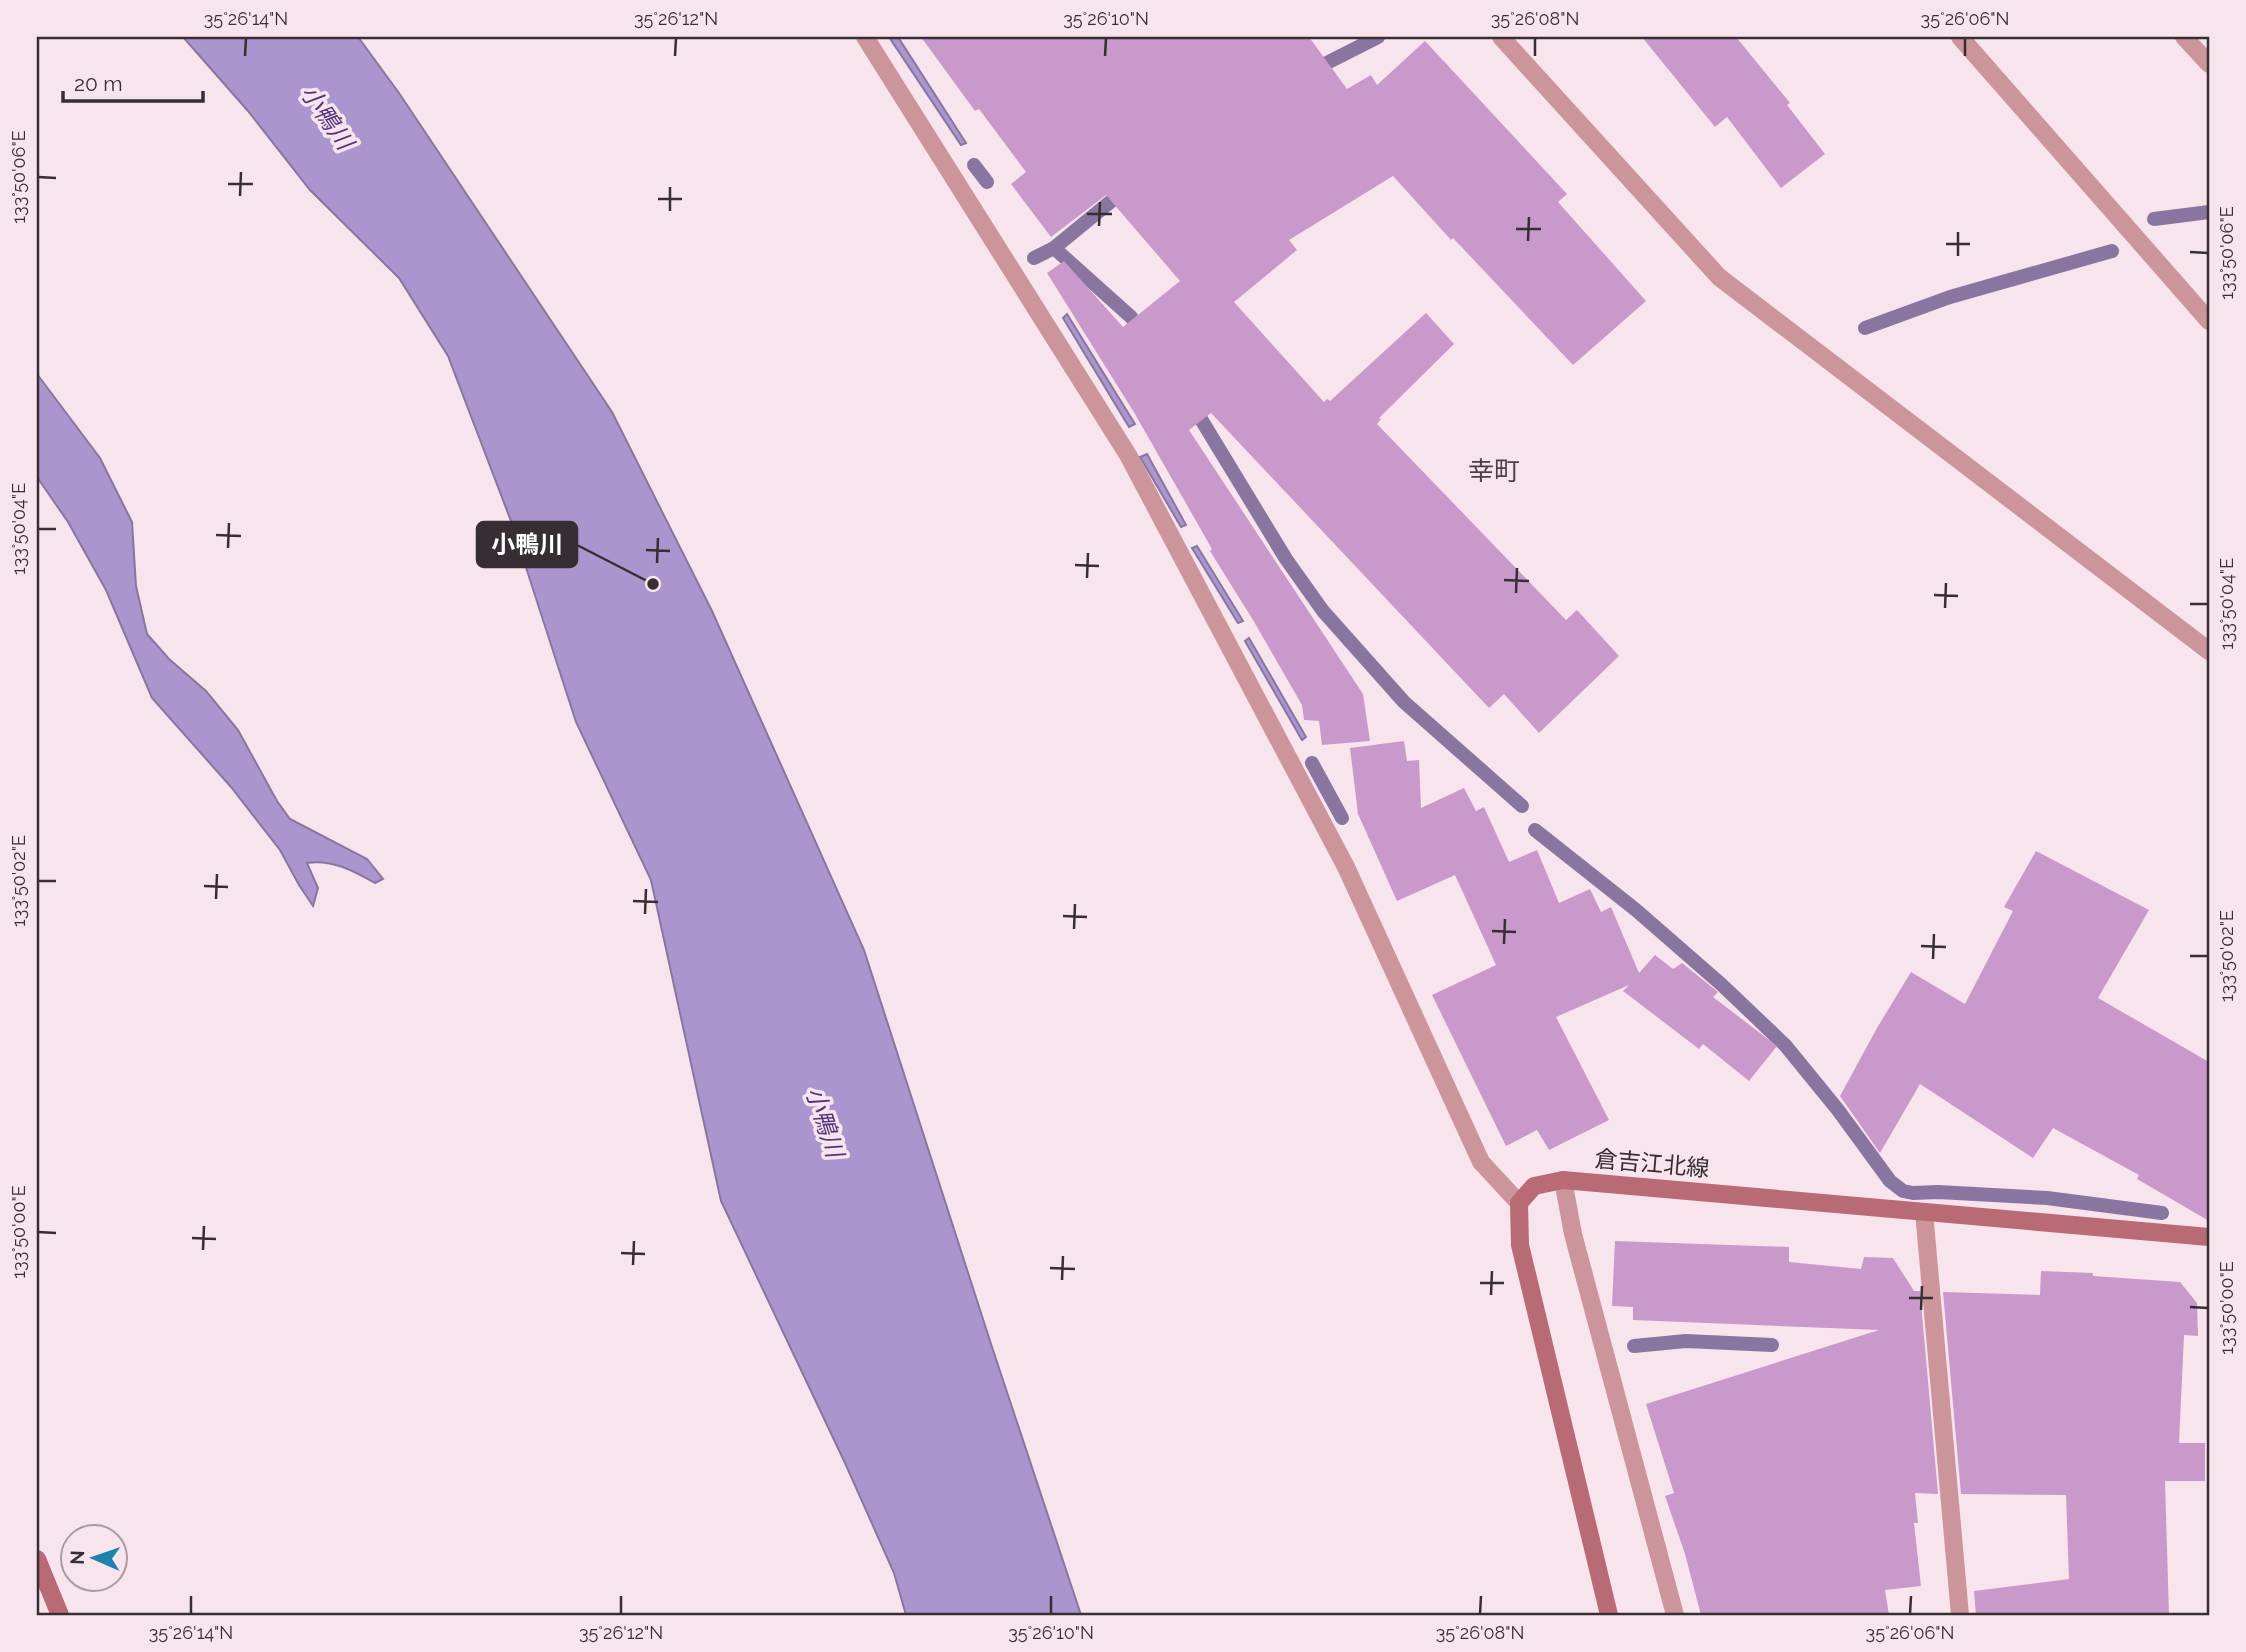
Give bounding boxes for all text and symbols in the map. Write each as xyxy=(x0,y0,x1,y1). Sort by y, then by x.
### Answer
text: 35°26'14"N xyxy=(204,8,288,29)
text: 35°26'12"N xyxy=(634,8,718,29)
text: 35°26'10"N xyxy=(1063,8,1149,29)
text: 35°26'08"N xyxy=(1491,8,1579,29)
text: 35°26'06"N xyxy=(1921,8,2009,29)
scale bar xyxy=(63,60,203,104)
text: 20 m xyxy=(74,71,122,96)
water label: 小鴨川 xyxy=(294,79,361,157)
text: 133°50'06"E xyxy=(8,130,29,224)
text: 133°50'06"E xyxy=(2216,206,2237,300)
district label: 幸町 xyxy=(1468,456,1520,486)
text: 133°50'04"E xyxy=(8,483,29,575)
callout: 小鴨川 xyxy=(477,522,577,567)
text: 小鴨川 xyxy=(491,530,563,559)
text: 133°50'04"E xyxy=(2216,558,2237,650)
text: 133°50'02"E xyxy=(8,835,29,927)
text: 133°50'02"E xyxy=(2216,910,2237,1002)
water label: 小鴨川 xyxy=(800,1083,851,1164)
street label: 倉吉江北線 xyxy=(1594,1145,1710,1181)
text: 133°50'00"E xyxy=(8,1185,29,1279)
text: 133°50'00"E xyxy=(2216,1261,2237,1355)
north arrow xyxy=(60,1522,130,1592)
text: N xyxy=(66,1550,88,1565)
text: 35°26'14"N xyxy=(149,1622,233,1643)
text: 35°26'12"N xyxy=(579,1622,663,1643)
text: 35°26'10"N xyxy=(1008,1622,1094,1643)
text: 35°26'08"N xyxy=(1436,1622,1524,1643)
text: 35°26'06"N xyxy=(1866,1622,1954,1643)

